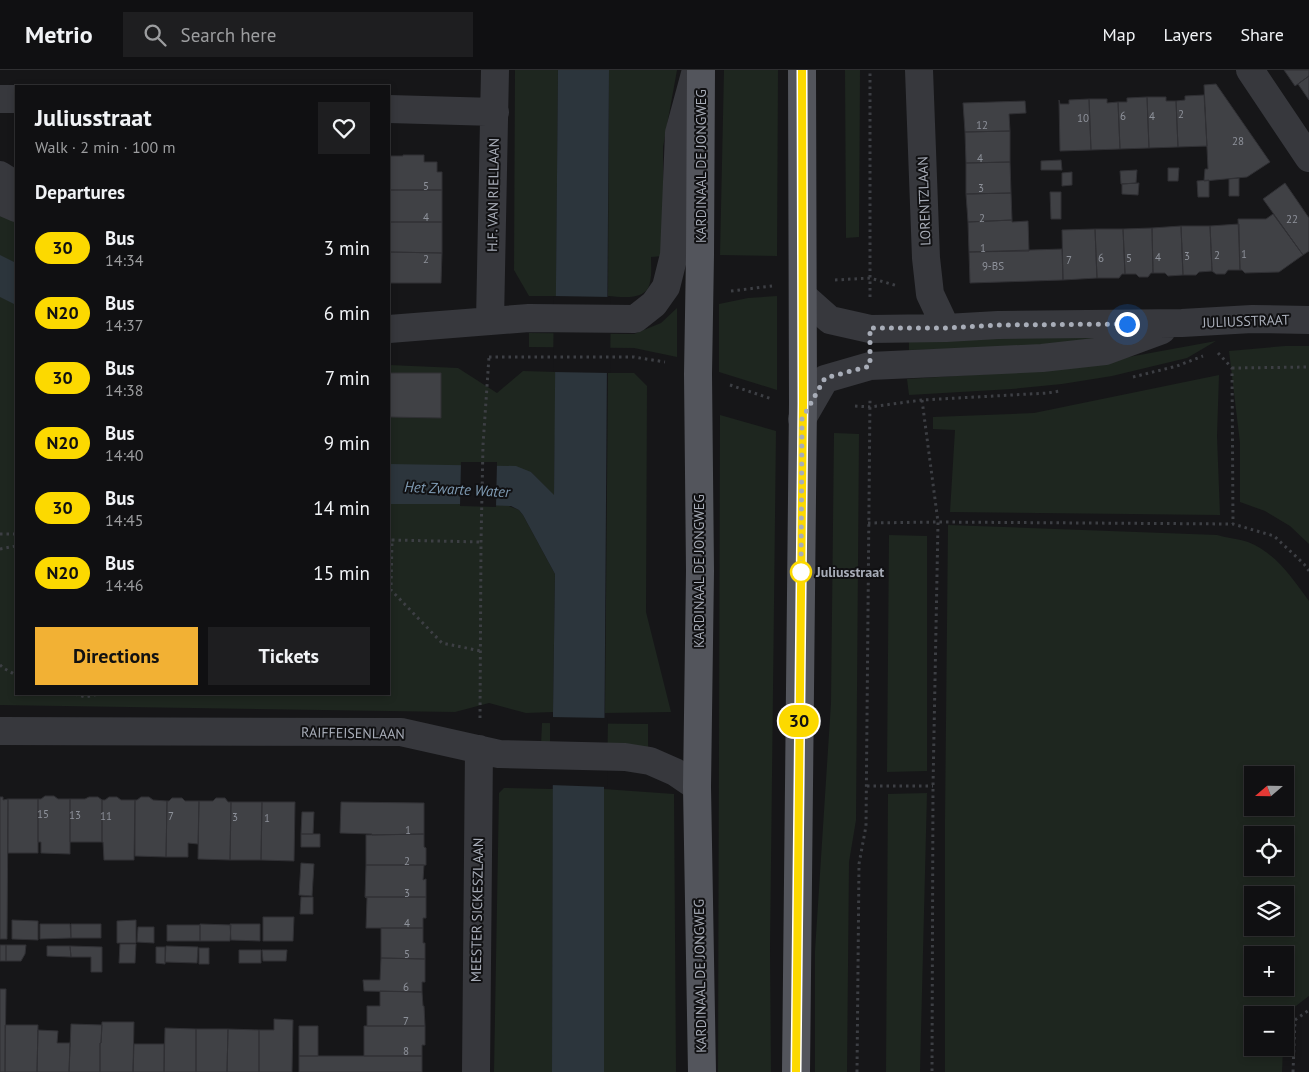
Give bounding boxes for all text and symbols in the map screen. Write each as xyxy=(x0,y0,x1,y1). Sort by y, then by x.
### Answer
search box xyxy=(123,12,473,57)
text: Metrio xyxy=(25,19,93,50)
icon: search xyxy=(141,21,169,49)
text: Search here xyxy=(181,23,276,47)
text: Map xyxy=(1103,23,1135,46)
text: Layers xyxy=(1163,23,1212,46)
text: Share xyxy=(1240,23,1284,46)
street label: KARDINAAL DE JONGWEG xyxy=(692,89,710,243)
text: Juliusstraat xyxy=(35,102,152,133)
button: heart xyxy=(318,102,370,154)
house number: 2 xyxy=(1178,107,1184,121)
house number: 6 xyxy=(1120,109,1126,123)
house number: 4 xyxy=(1149,109,1155,123)
house number: 10 xyxy=(1077,111,1089,125)
house number: 12 xyxy=(976,118,988,132)
house number: 28 xyxy=(1232,134,1244,148)
text: Walk · 2 min · 100 m xyxy=(35,137,175,157)
street label: H.F. VAN RIELLAAN xyxy=(483,138,503,252)
house number: 4 xyxy=(977,151,983,165)
street label: LORENTZLAAN xyxy=(913,156,935,246)
house number: 5 xyxy=(423,179,429,193)
text: Departures xyxy=(35,180,125,204)
house number: 3 xyxy=(978,181,984,195)
house number: 4 xyxy=(423,210,429,224)
house number: 2 xyxy=(979,211,985,225)
house number: 22 xyxy=(1286,212,1298,226)
text: Bus xyxy=(105,226,134,250)
text: 30 xyxy=(52,236,73,259)
text: 3 min xyxy=(324,236,370,260)
house number: 1 xyxy=(980,241,986,255)
house number: 1 xyxy=(1241,247,1247,261)
house number: 2 xyxy=(1214,248,1220,262)
house number: 3 xyxy=(1184,249,1190,263)
text: 14:34 xyxy=(105,250,143,270)
house number: 4 xyxy=(1155,250,1161,264)
house number: 6 xyxy=(1098,251,1104,265)
house number: 5 xyxy=(1126,251,1132,265)
house number: 2 xyxy=(423,252,429,266)
house number: 7 xyxy=(1066,253,1072,267)
house number: 9-BS xyxy=(982,259,1004,273)
text: Bus xyxy=(105,291,134,315)
text: N20 xyxy=(46,301,79,324)
text: 6 min xyxy=(324,301,370,325)
street label: JULIUSSTRAAT xyxy=(1201,310,1290,332)
your location xyxy=(1115,312,1140,337)
text: 14:37 xyxy=(105,315,143,335)
text: Bus xyxy=(105,356,134,380)
text: 30 xyxy=(52,366,73,389)
text: 7 min xyxy=(325,366,370,390)
text: 14:38 xyxy=(105,380,143,400)
text: Bus xyxy=(105,421,134,445)
text: N20 xyxy=(46,431,79,454)
text: 9 min xyxy=(324,431,370,455)
text: 14:40 xyxy=(105,445,143,465)
water label: Het Zwarte Water xyxy=(404,477,511,501)
text: Bus xyxy=(105,486,134,510)
street label: KARDINAAL DE JONGWEG xyxy=(690,494,708,648)
text: 30 xyxy=(52,496,73,519)
text: 14 min xyxy=(313,496,370,520)
text: 14:45 xyxy=(105,510,143,530)
text: Bus xyxy=(105,551,134,575)
text: N20 xyxy=(46,561,79,584)
text: 15 min xyxy=(313,561,370,585)
marker: Juliusstraat xyxy=(790,561,812,583)
place label: Juliusstraat xyxy=(815,563,884,581)
text: 14:46 xyxy=(105,575,143,595)
button: Directions xyxy=(35,627,198,685)
button: Tickets xyxy=(208,627,370,685)
line badge: 30 xyxy=(776,705,822,737)
text: 30 xyxy=(789,709,809,732)
street label: RAIFFEISENLAAN xyxy=(301,723,405,743)
north arrow xyxy=(1244,766,1294,816)
map controls xyxy=(1244,766,1294,1056)
house number: 15 xyxy=(37,807,49,821)
house number: 13 xyxy=(69,808,81,822)
house number: 11 xyxy=(100,809,112,823)
house number: 7 xyxy=(168,809,174,823)
house number: 3 xyxy=(232,810,238,824)
house number: 1 xyxy=(264,811,270,825)
house number: 1 xyxy=(405,823,411,837)
button: locate xyxy=(1244,826,1294,876)
street label: MEESTER SICKESZLAAN xyxy=(467,838,487,982)
house number: 2 xyxy=(404,854,410,868)
house number: 3 xyxy=(404,886,410,900)
button: layers xyxy=(1244,886,1294,936)
street label: KARDINAAL DE JONGWEG xyxy=(690,899,710,1053)
house number: 4 xyxy=(404,916,410,930)
button: + xyxy=(1244,946,1294,996)
house number: 5 xyxy=(404,947,410,961)
house number: 6 xyxy=(403,980,409,994)
button: − xyxy=(1244,1006,1294,1056)
house number: 7 xyxy=(403,1014,409,1028)
house number: 8 xyxy=(403,1044,409,1058)

